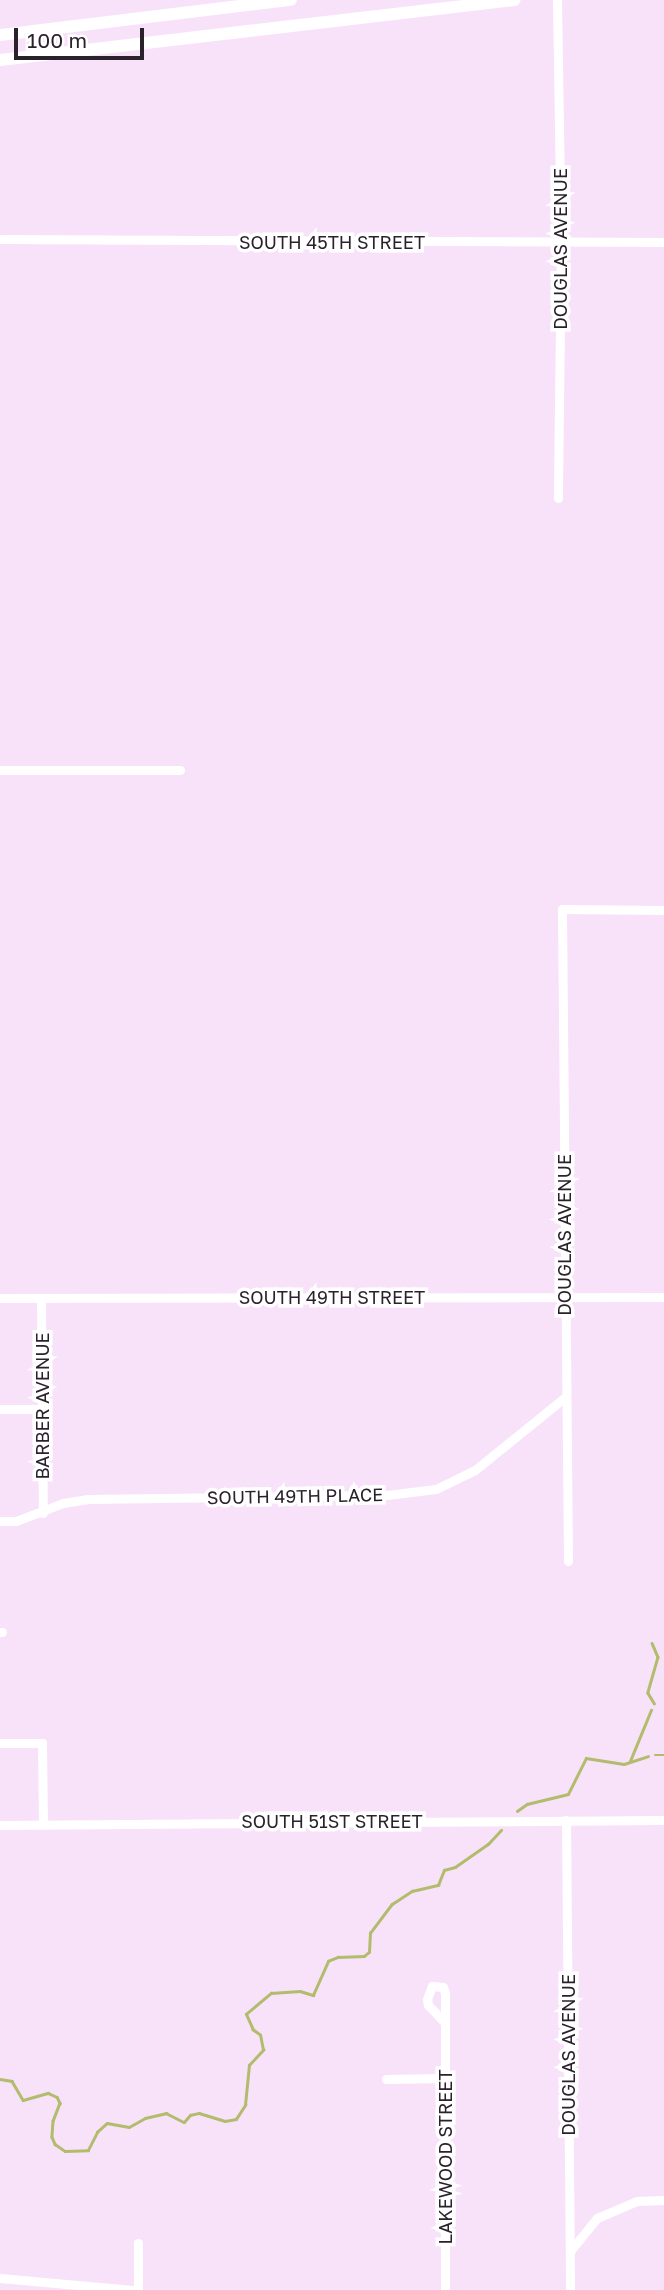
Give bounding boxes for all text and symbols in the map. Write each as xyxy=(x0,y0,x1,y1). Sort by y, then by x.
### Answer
scale bar xyxy=(18,14,147,58)
text: 100 m xyxy=(27,27,87,53)
street label: DOUGLAS AVENUE xyxy=(549,168,571,330)
street label: SOUTH 45TH STREET xyxy=(239,231,425,253)
street label: DOUGLAS AVENUE xyxy=(553,1154,575,1316)
street label: SOUTH 49TH STREET xyxy=(239,1286,425,1308)
street label: BARBER AVENUE xyxy=(31,1332,53,1480)
street label: SOUTH 49TH PLACE xyxy=(207,1484,383,1508)
street label: SOUTH 51ST STREET xyxy=(241,1810,423,1832)
street label: DOUGLAS AVENUE xyxy=(557,1974,579,2136)
street label: LAKEWOOD STREET xyxy=(434,2069,456,2245)

